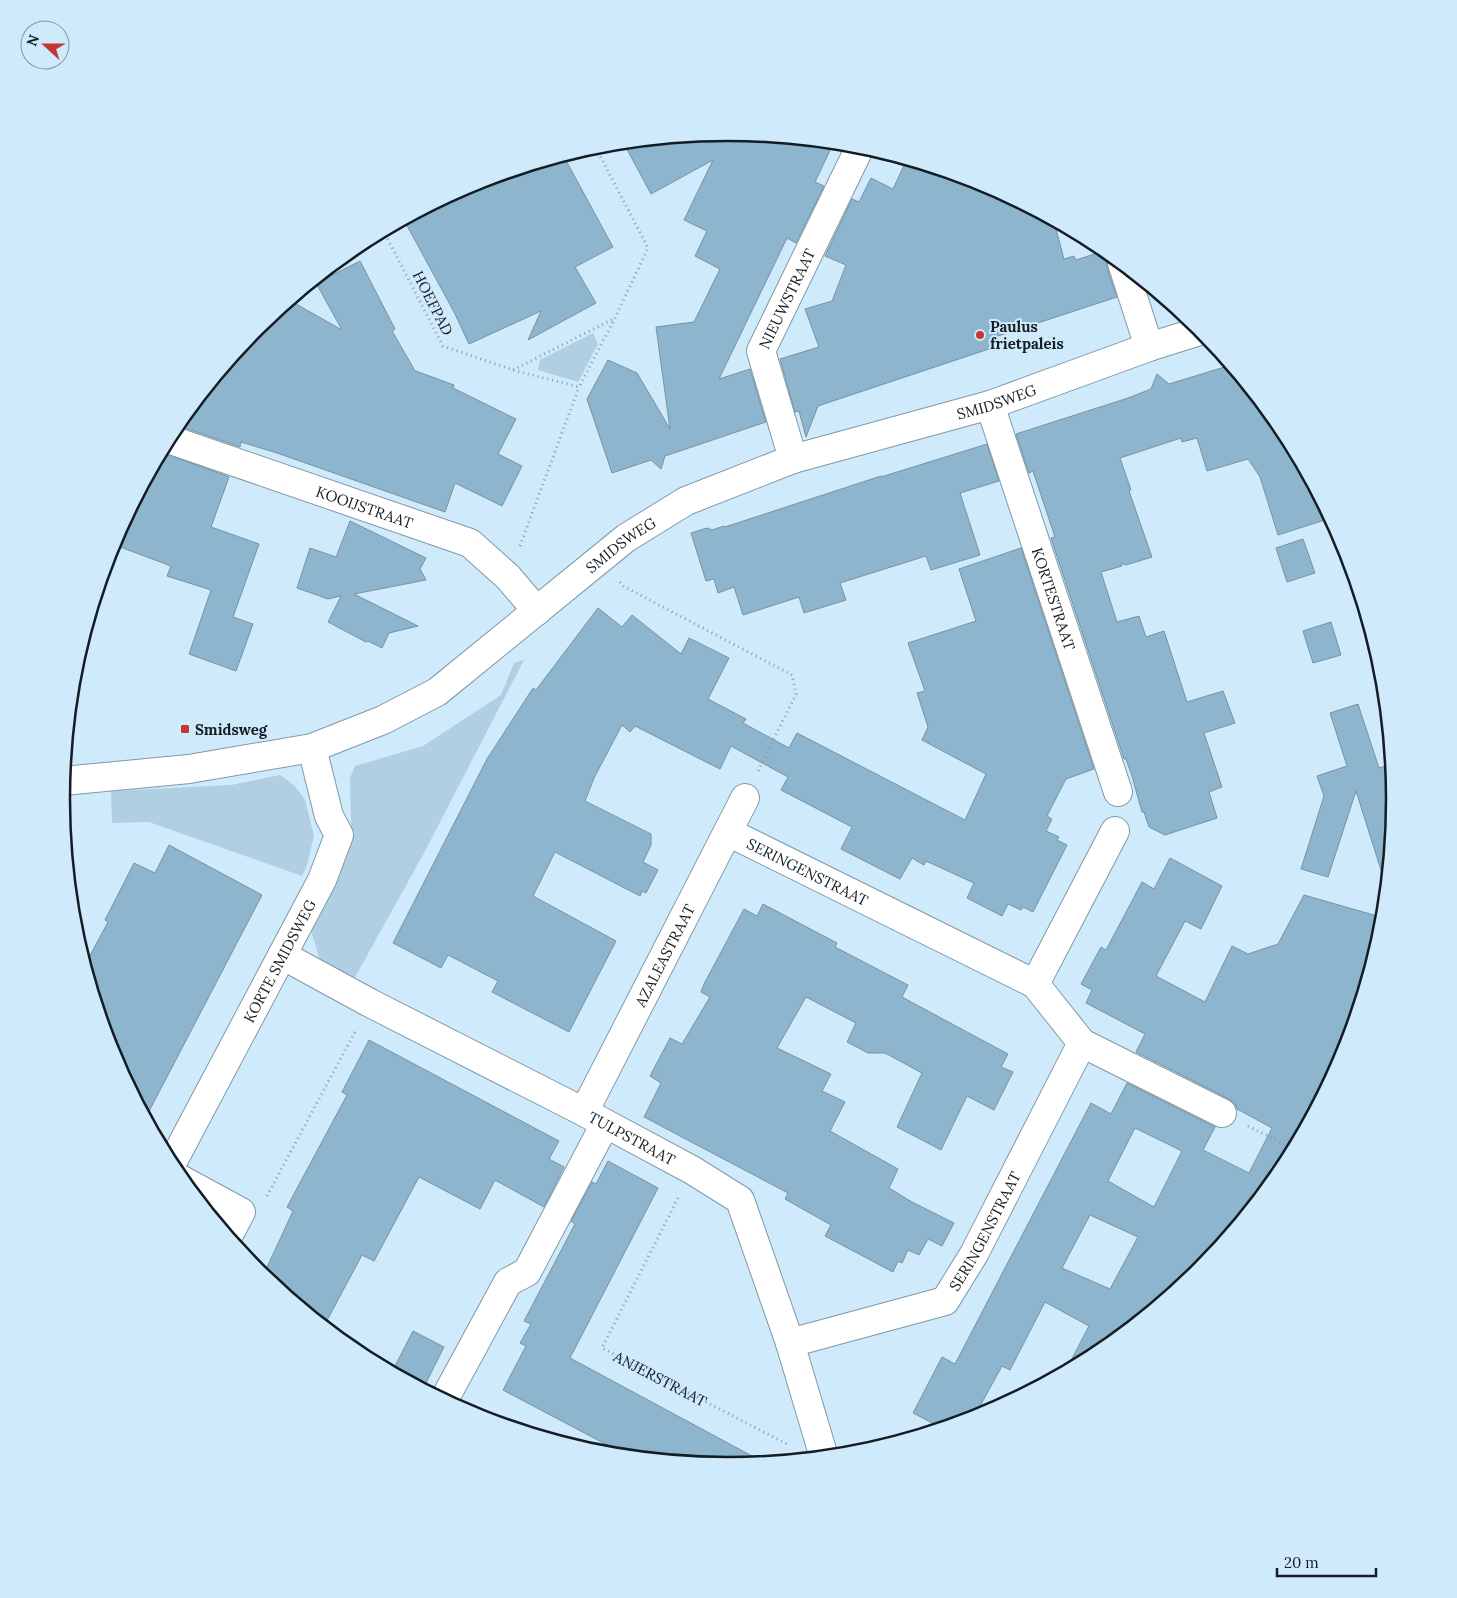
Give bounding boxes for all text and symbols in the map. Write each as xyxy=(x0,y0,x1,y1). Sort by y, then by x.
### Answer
north arrow xyxy=(20,20,70,70)
text: N xyxy=(23,32,43,49)
street label: NIEUWSTRAAT xyxy=(754,245,819,352)
street label: HOEFPAD xyxy=(409,267,457,339)
place label: Paulus frietpaleis xyxy=(990,317,1064,353)
marker: Paulus frietpaleis xyxy=(974,329,986,341)
street label: SMIDSWEG xyxy=(954,379,1039,423)
street label: KOOIJSTRAAT xyxy=(314,481,416,532)
street label: SMIDSWEG xyxy=(581,512,660,577)
street label: KORTESTRAAT xyxy=(1028,545,1080,653)
place label: Smidsweg xyxy=(195,720,268,739)
marker: Smidsweg xyxy=(179,723,191,735)
street label: SERINGENSTRAAT xyxy=(744,833,872,910)
street label: KORTE SMIDSWEG xyxy=(239,896,320,1026)
street label: AZALEASTRAAT xyxy=(630,901,699,1011)
street label: TULPSTRAAT xyxy=(585,1107,679,1169)
street label: SERINGENSTRAAT xyxy=(944,1168,1024,1294)
street label: ANJERSTRAAT xyxy=(610,1346,711,1410)
scale bar xyxy=(1277,1546,1376,1578)
text: 20 m xyxy=(1284,1553,1319,1572)

